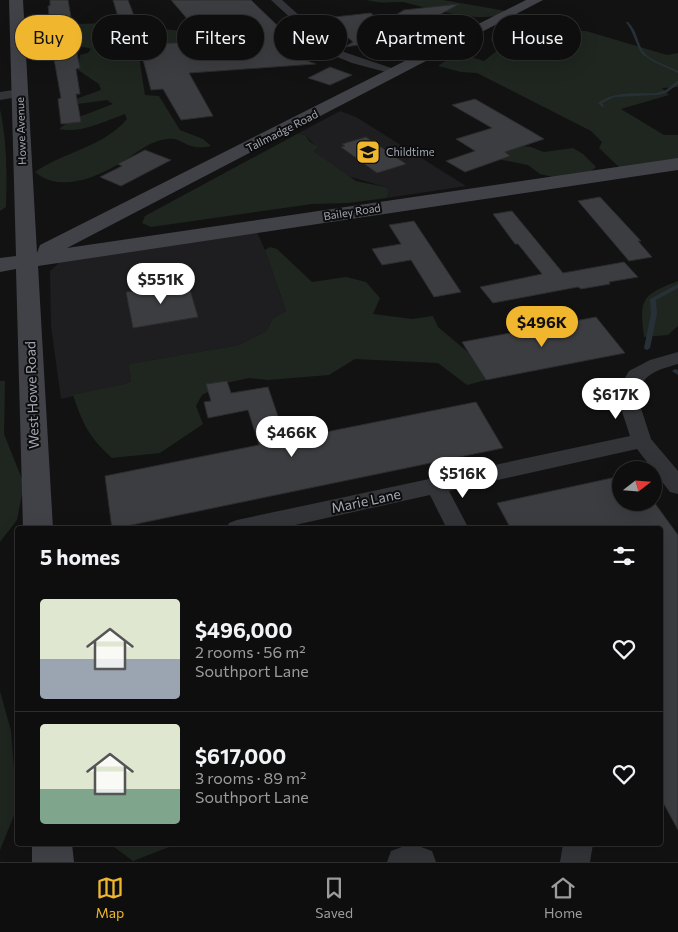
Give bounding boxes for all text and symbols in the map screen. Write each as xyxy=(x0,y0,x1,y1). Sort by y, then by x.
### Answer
chip: Buy xyxy=(15,15,82,60)
chip: Rent xyxy=(92,15,167,60)
chip: Filters xyxy=(177,15,264,60)
chip: New xyxy=(274,15,347,60)
chip: Apartment xyxy=(357,15,483,60)
chip: House xyxy=(493,15,581,60)
street label: Howe Avenue xyxy=(13,97,28,165)
street label: Tallmadge Road xyxy=(244,107,320,154)
school or university icon: Childtime xyxy=(355,139,381,165)
place label: Childtime xyxy=(386,145,435,158)
street label: Bailey Road xyxy=(322,201,381,222)
pin: $551K xyxy=(126,262,196,305)
text: $551K xyxy=(138,269,184,288)
pin: $496K xyxy=(507,306,577,348)
text: $496K xyxy=(517,312,567,331)
street label: West Howe Road xyxy=(21,341,42,449)
pin: $617K xyxy=(581,378,651,420)
text: $617K xyxy=(593,384,639,403)
pin: $466K xyxy=(257,416,327,458)
text: $466K xyxy=(267,422,317,441)
pin: $516K xyxy=(428,456,498,499)
north arrow xyxy=(612,461,662,511)
map controls xyxy=(612,461,662,511)
text: $516K xyxy=(440,463,486,482)
street label: Marie Lane xyxy=(330,485,402,516)
icon: filters xyxy=(610,542,638,570)
text: 5 homes xyxy=(40,544,120,569)
text: $496,000 xyxy=(195,617,292,642)
icon: home xyxy=(80,619,140,679)
icon: heart xyxy=(610,635,638,663)
text: 2 rooms · 56 m² xyxy=(195,642,306,661)
text: Southport Lane xyxy=(195,661,309,680)
text: $617,000 xyxy=(195,743,286,768)
icon: home xyxy=(80,744,140,804)
icon: heart xyxy=(610,760,638,788)
text: 3 rooms · 89 m² xyxy=(195,768,306,787)
text: Southport Lane xyxy=(195,787,309,806)
tab: Map xyxy=(95,874,124,921)
tab: Saved xyxy=(315,874,353,921)
tab: Home xyxy=(544,874,583,921)

